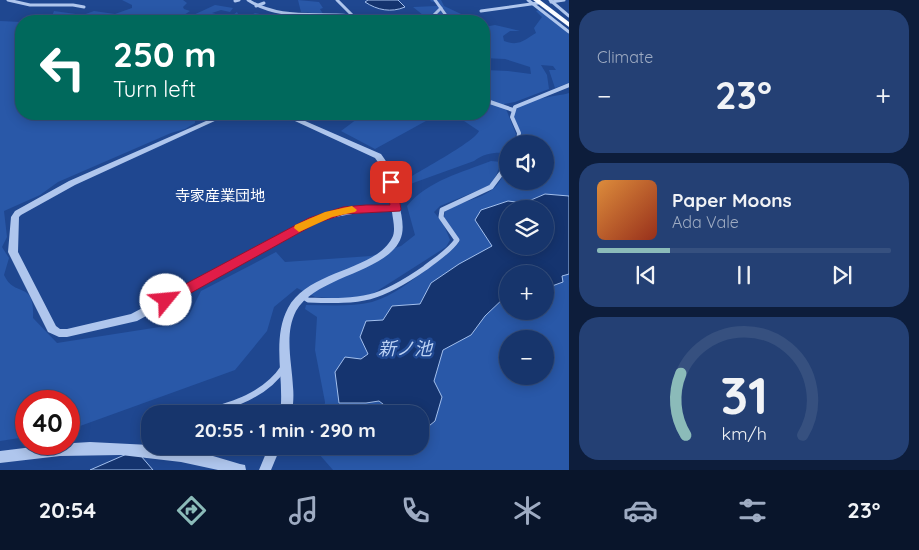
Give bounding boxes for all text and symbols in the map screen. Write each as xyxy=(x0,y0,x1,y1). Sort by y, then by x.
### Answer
text: 250 m xyxy=(113,32,217,76)
icon: left xyxy=(30,35,95,100)
text: Climate xyxy=(597,47,653,67)
text: 23° xyxy=(715,71,772,119)
text: Turn left xyxy=(113,75,196,103)
text: − xyxy=(597,78,612,113)
text: + xyxy=(875,78,891,113)
map controls xyxy=(499,135,554,385)
button: sound xyxy=(499,135,554,190)
pin xyxy=(370,161,412,203)
icon: arrive xyxy=(377,168,405,196)
district label: 寺家産業団地 xyxy=(175,186,265,205)
text: Paper Moons xyxy=(672,188,792,212)
button: layers xyxy=(499,200,554,255)
text: Ada Vale xyxy=(672,212,739,232)
icon: previous xyxy=(632,261,660,289)
icon: pause xyxy=(730,261,758,289)
icon: next xyxy=(828,261,856,289)
button: + xyxy=(499,265,554,320)
position arrow xyxy=(139,273,191,325)
button: − xyxy=(499,330,554,385)
water label: 新ノ池 xyxy=(378,337,434,360)
text: 31 xyxy=(720,362,768,427)
speed limit sign: 40 xyxy=(15,390,80,455)
text: 20:55 · 1 min · 290 m xyxy=(194,418,376,442)
text: km/h xyxy=(721,422,767,444)
icon: directions xyxy=(174,493,209,528)
icon: music xyxy=(286,493,321,528)
icon: phone xyxy=(398,493,433,528)
icon: climate xyxy=(510,493,545,528)
icon: car xyxy=(623,493,658,528)
icon: filters xyxy=(735,493,770,528)
text: 20:54 xyxy=(39,496,96,524)
text: 23° xyxy=(847,496,880,524)

